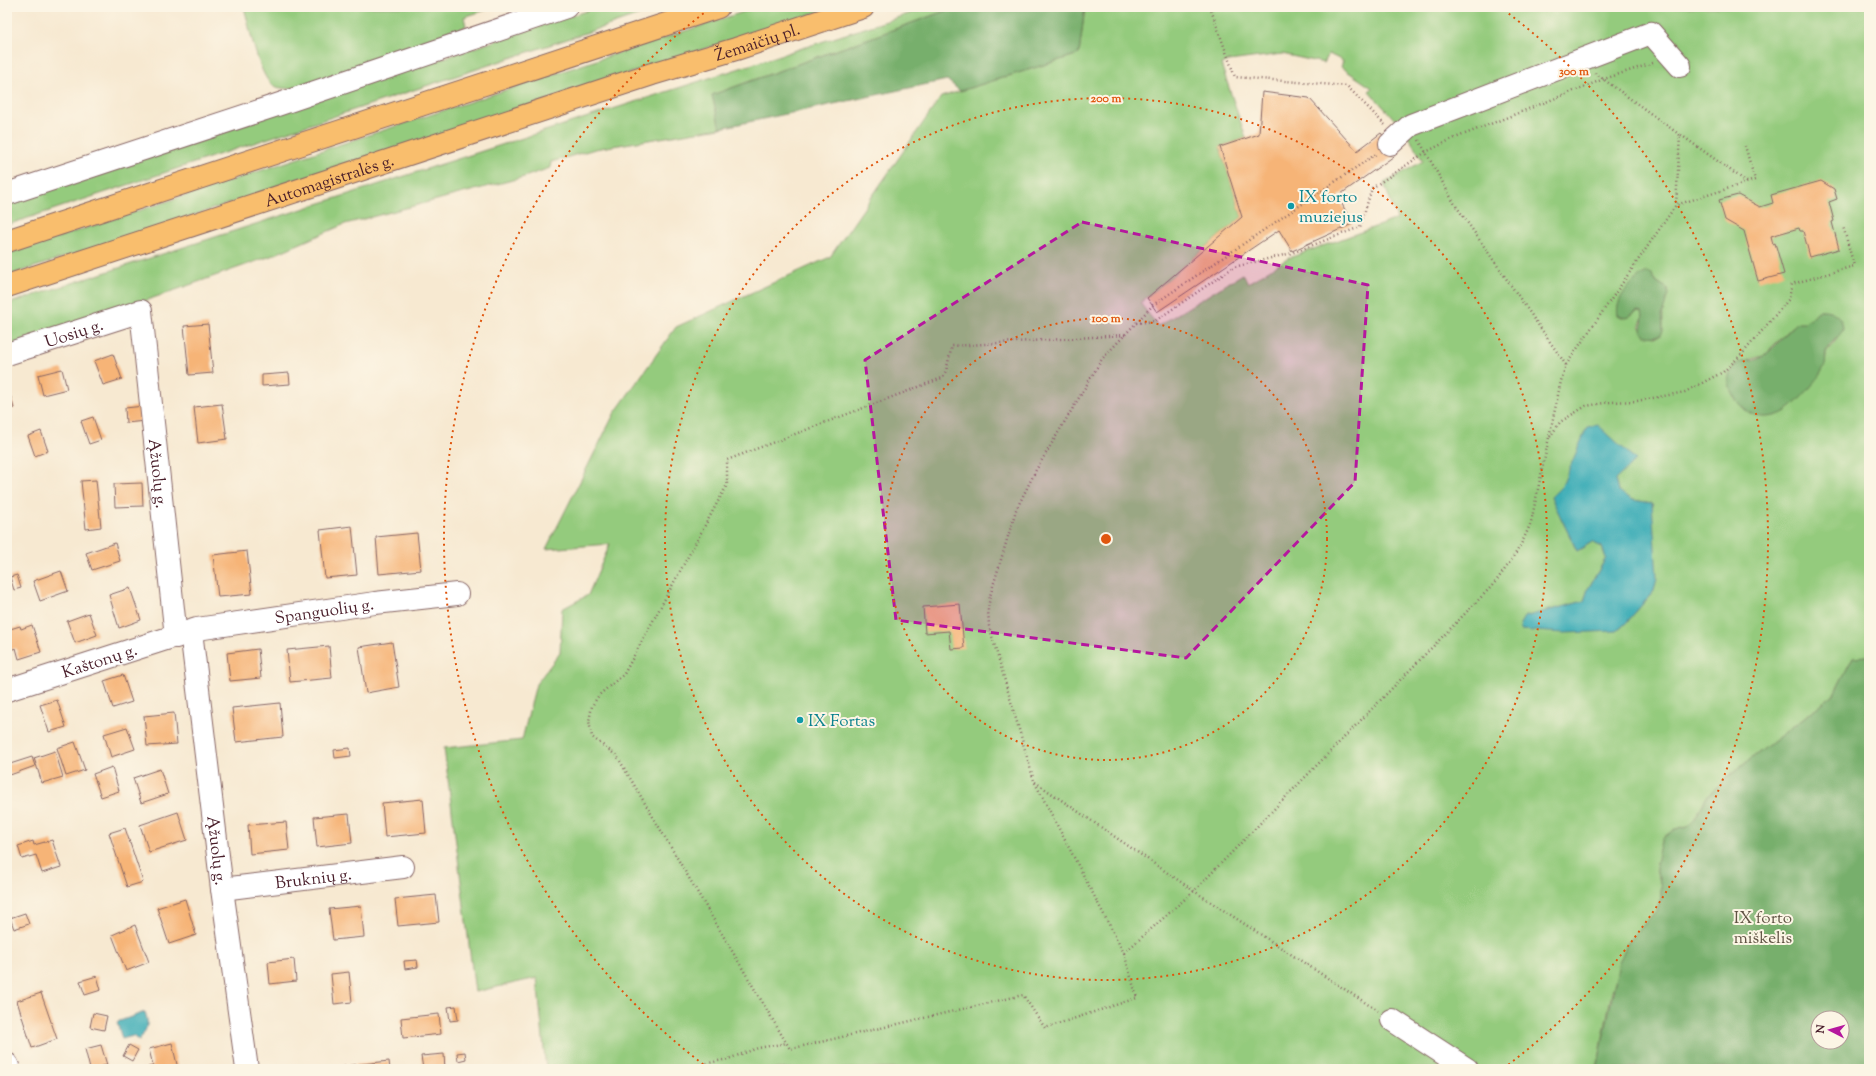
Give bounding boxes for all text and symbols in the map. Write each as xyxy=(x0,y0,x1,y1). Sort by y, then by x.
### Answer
street label: Žemaičių pl. xyxy=(712,19,804,69)
text: 300 m xyxy=(1559,63,1589,81)
text: 200 m xyxy=(1091,90,1121,108)
street label: Automagistralės g. xyxy=(262,150,398,215)
place label: IX forto muziejus xyxy=(1299,186,1363,230)
marker: IX forto muziejus xyxy=(1286,201,1296,211)
text: 100 m xyxy=(1090,310,1121,328)
street label: Uosių g. xyxy=(42,314,107,355)
street label: Ąžuolų g. xyxy=(141,438,172,510)
centre of rings xyxy=(1099,532,1113,546)
street label: Spanguolių g. xyxy=(273,593,376,632)
street label: Kaštonų g. xyxy=(59,639,141,686)
place label: IX Fortas xyxy=(808,710,875,734)
marker: IX Fortas xyxy=(795,715,805,725)
street label: Ąžuolų g. xyxy=(199,815,231,887)
street label: Bruknių g. xyxy=(274,863,353,896)
park label: IX forto miškelis xyxy=(1734,907,1793,951)
north arrow xyxy=(1810,1010,1850,1050)
text: N xyxy=(1813,1024,1829,1035)

